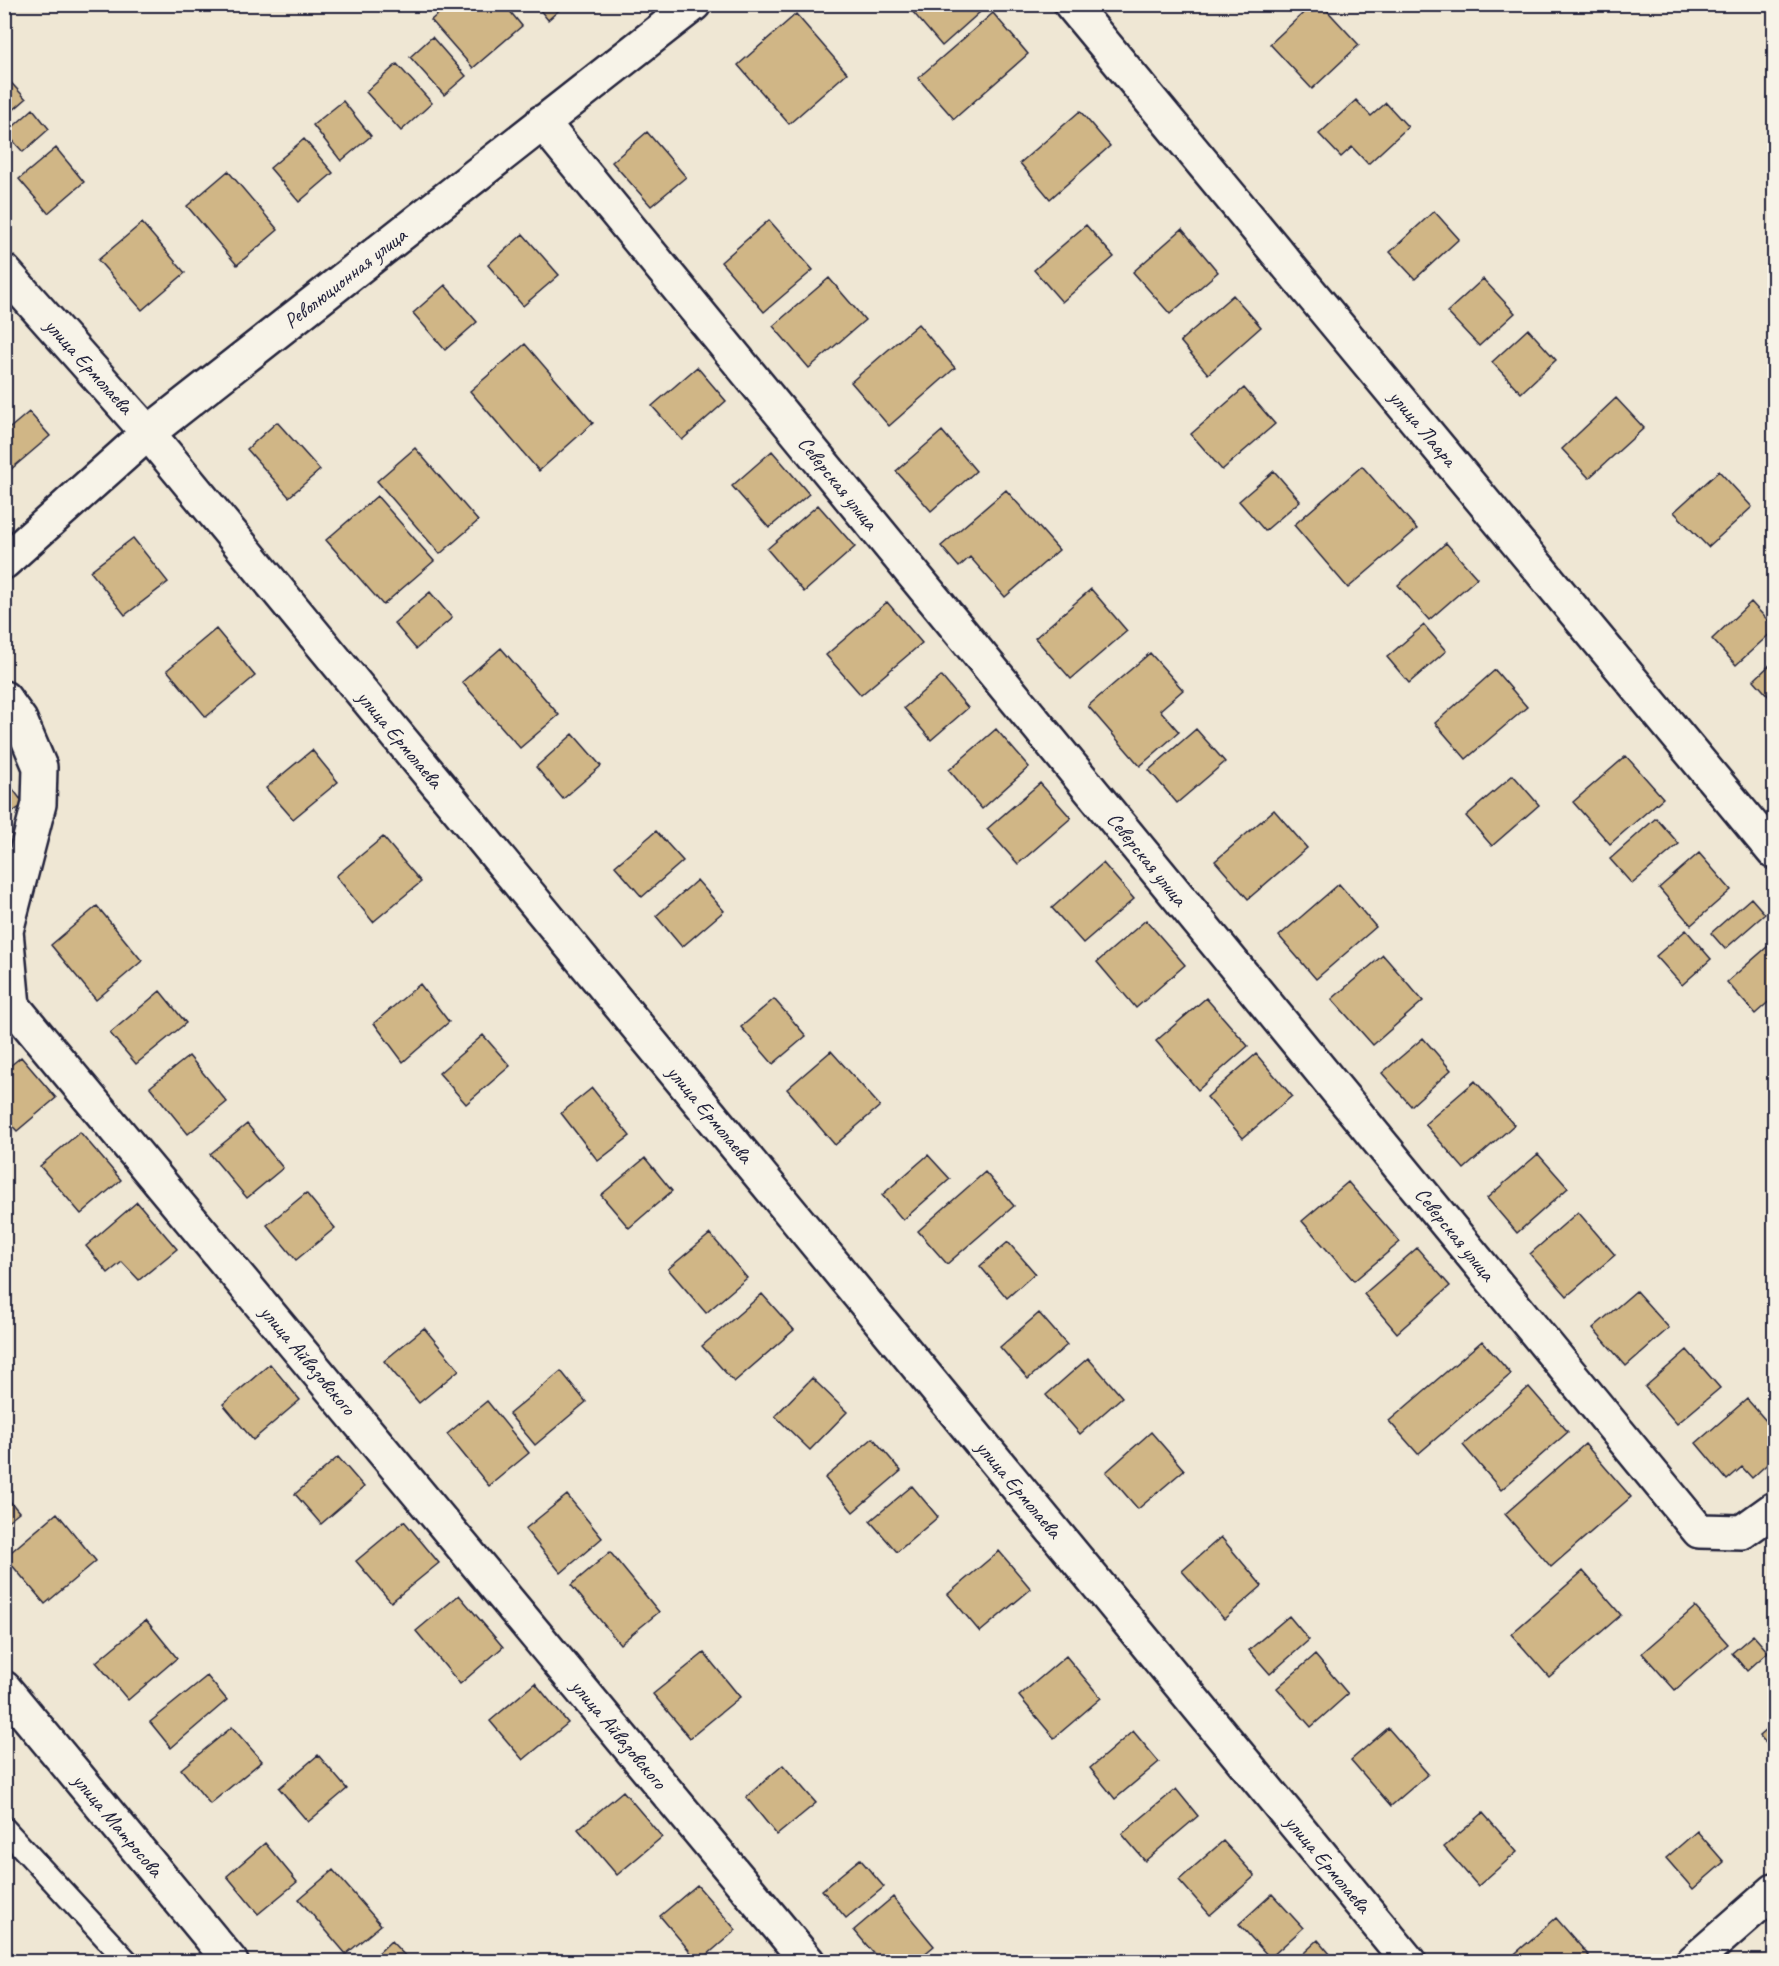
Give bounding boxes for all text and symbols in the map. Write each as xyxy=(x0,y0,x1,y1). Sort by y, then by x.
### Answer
street label: Революционная улица xyxy=(278,221,413,334)
street label: улица Ермолаева xyxy=(38,311,140,421)
street label: улица Лаара xyxy=(1382,383,1464,474)
street label: Северская улица xyxy=(792,431,885,537)
street label: улица Ермолаева xyxy=(350,683,450,795)
street label: Северская улица xyxy=(1101,807,1194,913)
street label: улица Ермолаева xyxy=(660,1058,760,1170)
street label: Северская улица xyxy=(1409,1182,1502,1288)
street label: улица Айвазовского xyxy=(253,1298,363,1422)
street label: улица Ермолаева xyxy=(969,1433,1069,1545)
street label: улица Айвазовского xyxy=(564,1672,674,1796)
street label: улица Матросова xyxy=(66,1766,170,1883)
street label: улица Ермолаева xyxy=(1278,1808,1378,1920)

